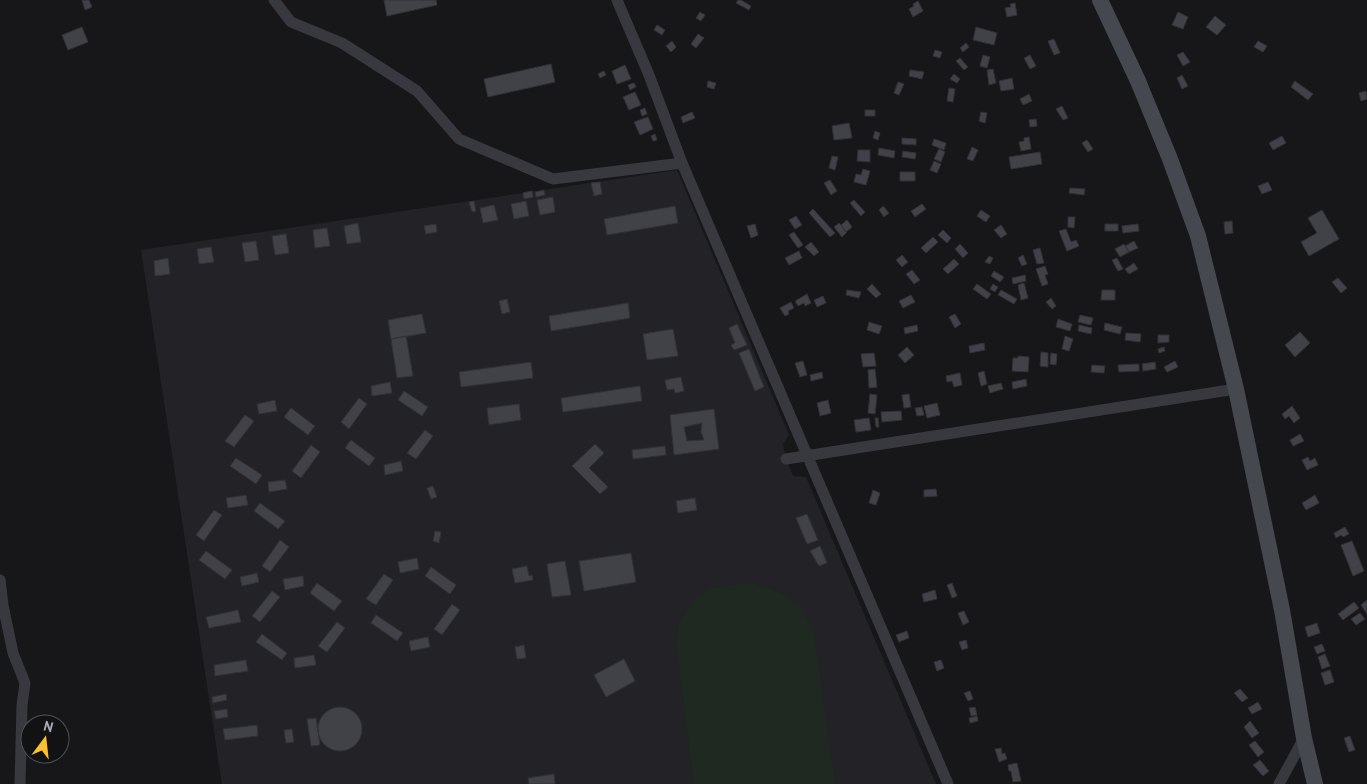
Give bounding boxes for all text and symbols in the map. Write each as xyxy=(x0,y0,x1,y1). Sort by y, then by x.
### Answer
north arrow xyxy=(20,714,70,764)
text: N xyxy=(42,717,55,736)

